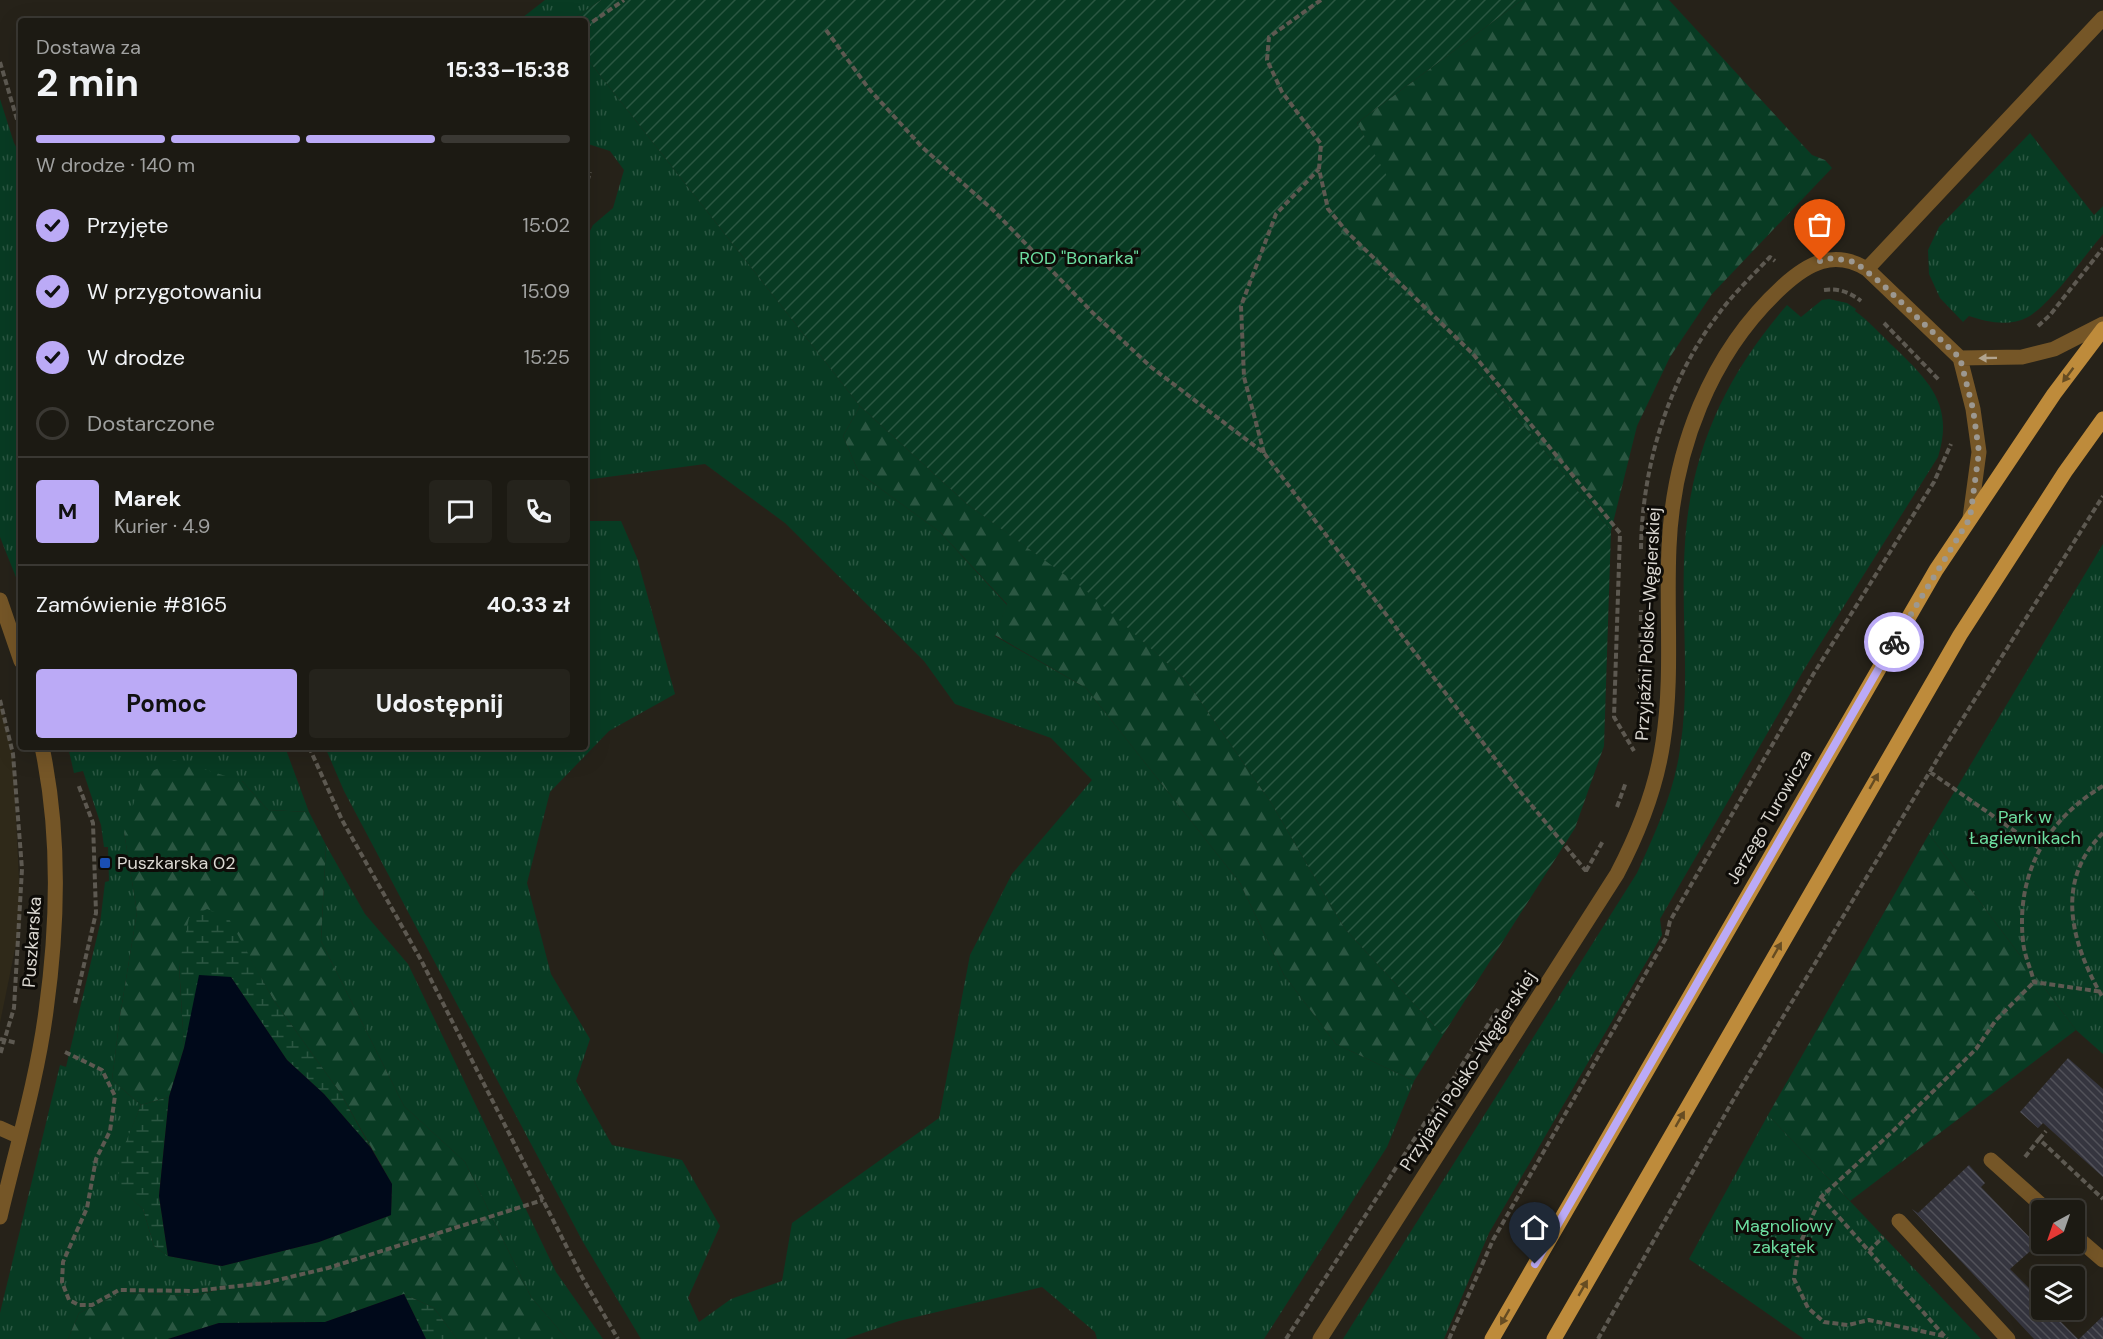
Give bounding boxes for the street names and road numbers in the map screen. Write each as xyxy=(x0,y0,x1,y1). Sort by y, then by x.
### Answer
street label: Przyjaźni Polsko-Węgierskiej xyxy=(1630,507,1666,741)
street label: Jerzego Turowicza xyxy=(1721,745,1817,889)
street label: Puszkarska xyxy=(17,896,47,988)
street label: Przyjaźni Polsko-Węgierskiej xyxy=(1394,966,1542,1176)

